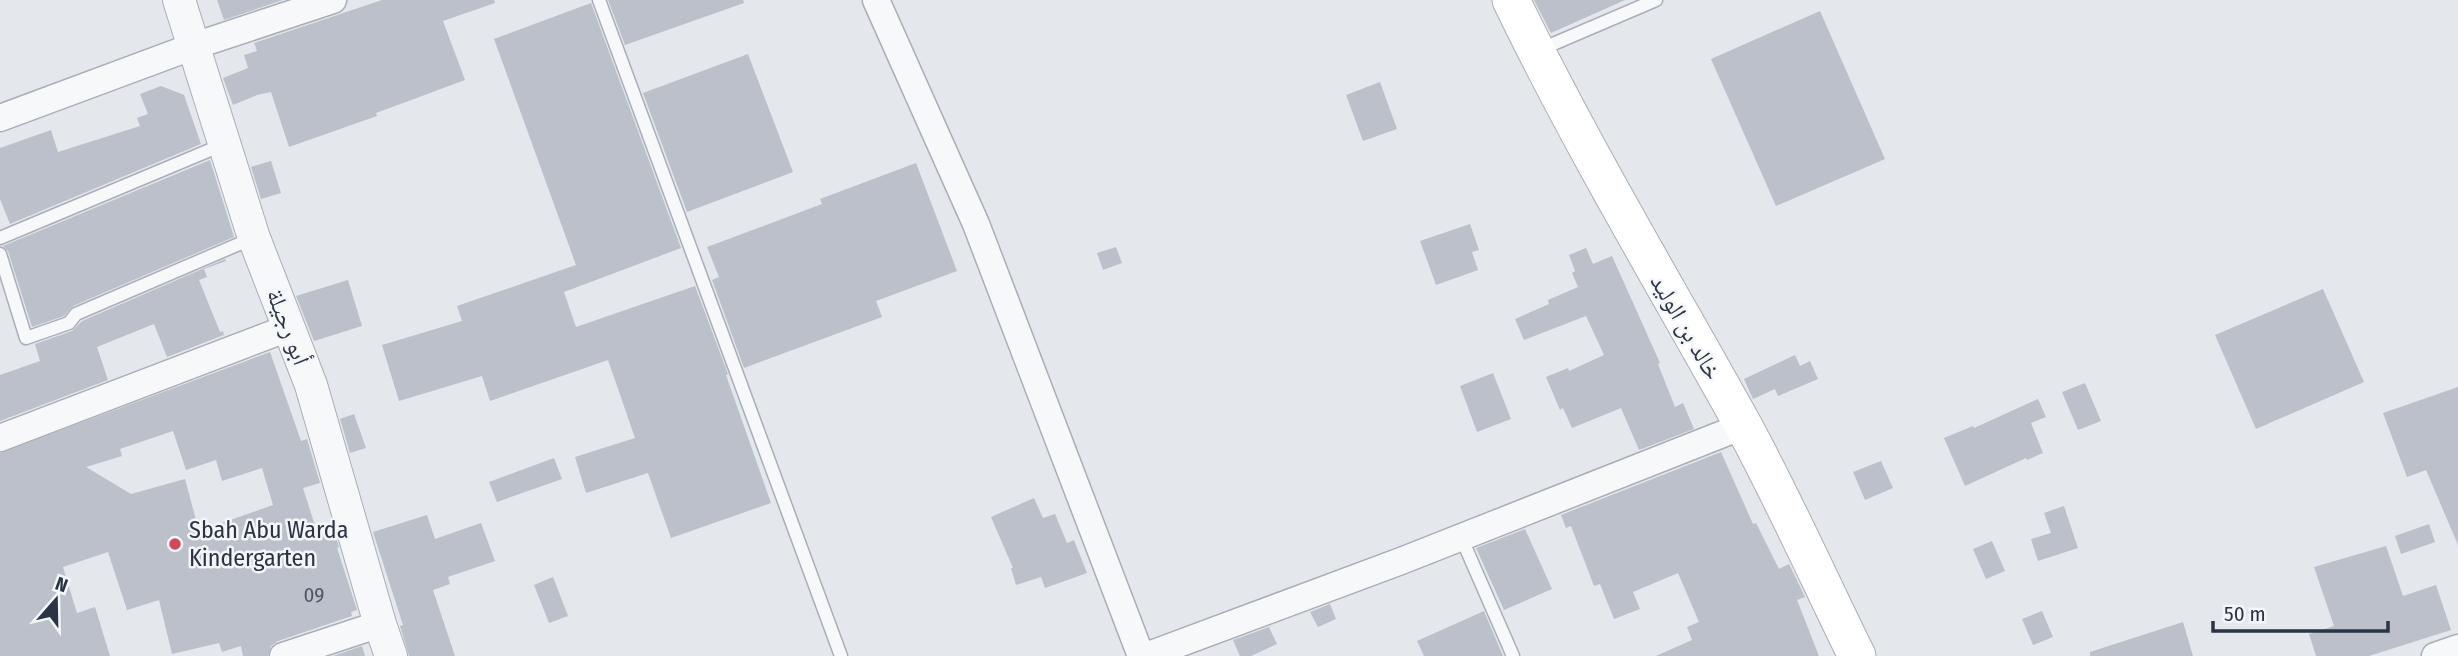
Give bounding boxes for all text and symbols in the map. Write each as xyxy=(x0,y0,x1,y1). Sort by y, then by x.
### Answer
street label: خالد بن الوليد xyxy=(1645,269,1727,385)
street label: أبو رجيلة xyxy=(261,285,315,369)
place label: Sbah Abu Warda Kindergarten xyxy=(189,516,348,572)
marker: Sbah Abu Warda Kindergarten xyxy=(167,536,183,552)
north arrow xyxy=(21,565,91,635)
text: N xyxy=(52,572,71,597)
house number: 09 xyxy=(304,582,324,608)
scale bar xyxy=(2213,590,2388,634)
text: 50 m xyxy=(2224,601,2266,627)

